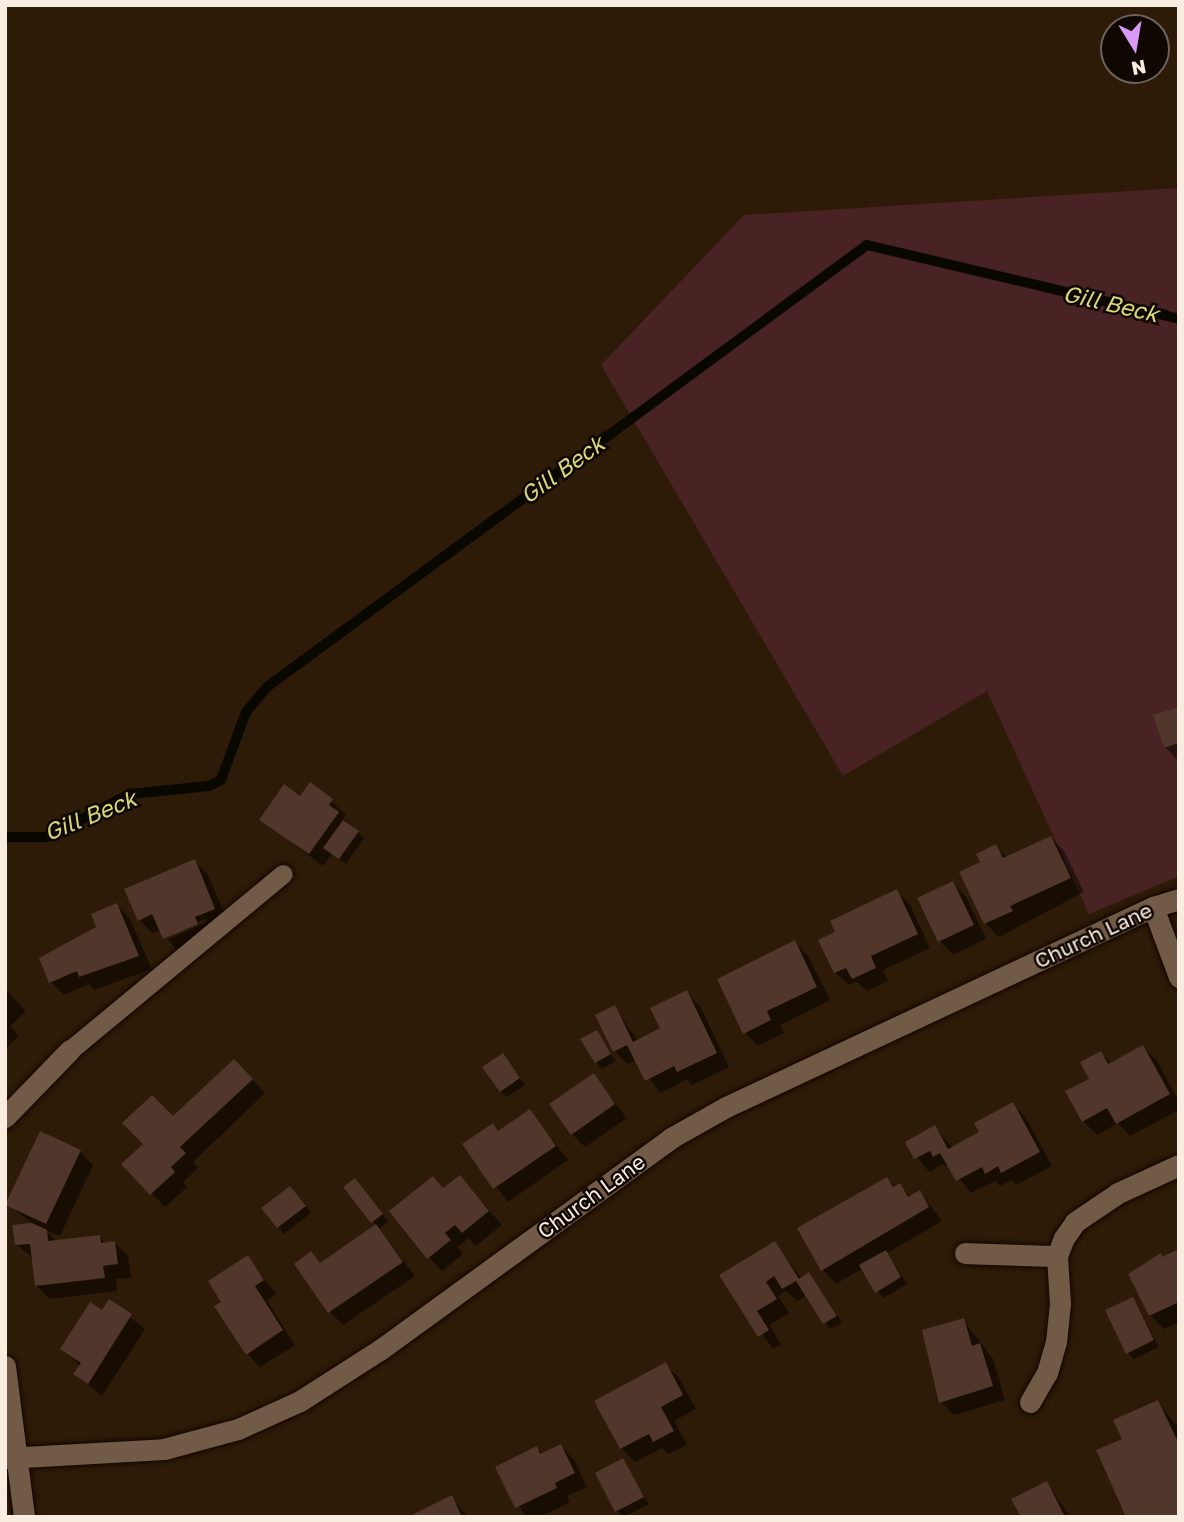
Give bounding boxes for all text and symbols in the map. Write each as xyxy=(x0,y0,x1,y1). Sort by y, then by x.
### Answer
north arrow xyxy=(1100,14,1170,84)
text: N xyxy=(1129,55,1148,81)
water label: Gill Beck xyxy=(1061,279,1161,327)
water label: Gill Beck xyxy=(515,429,609,509)
water label: Gill Beck xyxy=(40,784,140,846)
street label: Church Lane xyxy=(1030,897,1156,973)
street label: Church Lane xyxy=(532,1149,650,1243)

